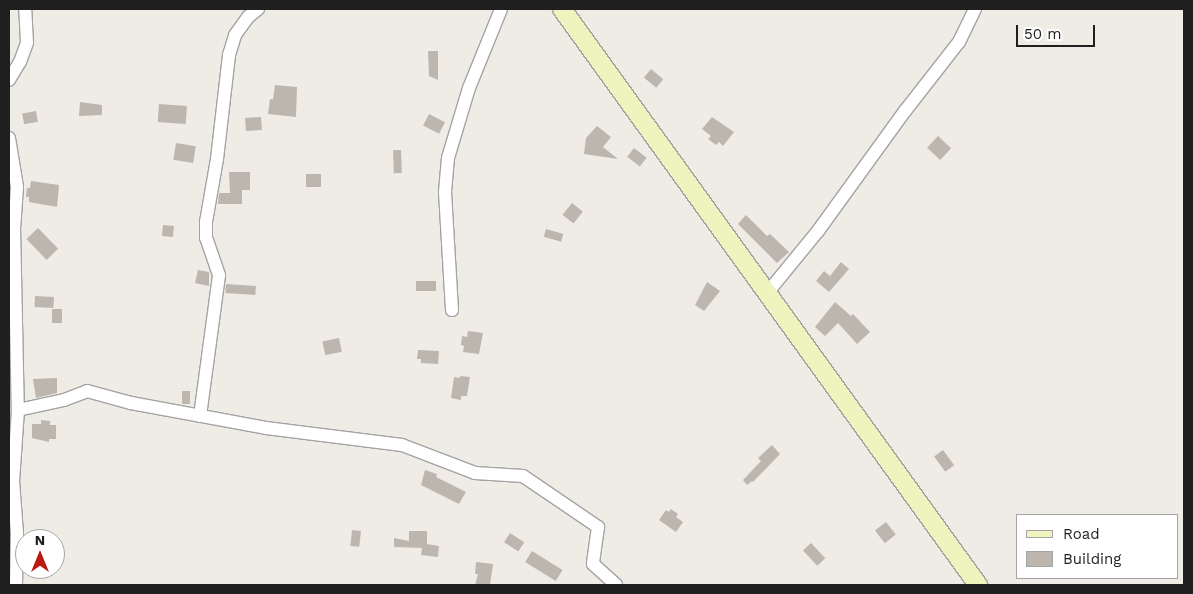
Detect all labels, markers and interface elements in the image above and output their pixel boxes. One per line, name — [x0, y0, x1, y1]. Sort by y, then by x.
scale bar — [1018, 15, 1097, 47]
text: 50 m — [1024, 25, 1061, 43]
legend — [1016, 514, 1178, 579]
text: Road — [1063, 525, 1100, 543]
north arrow — [15, 529, 65, 579]
text: N — [35, 532, 45, 548]
text: Building — [1063, 550, 1121, 568]

